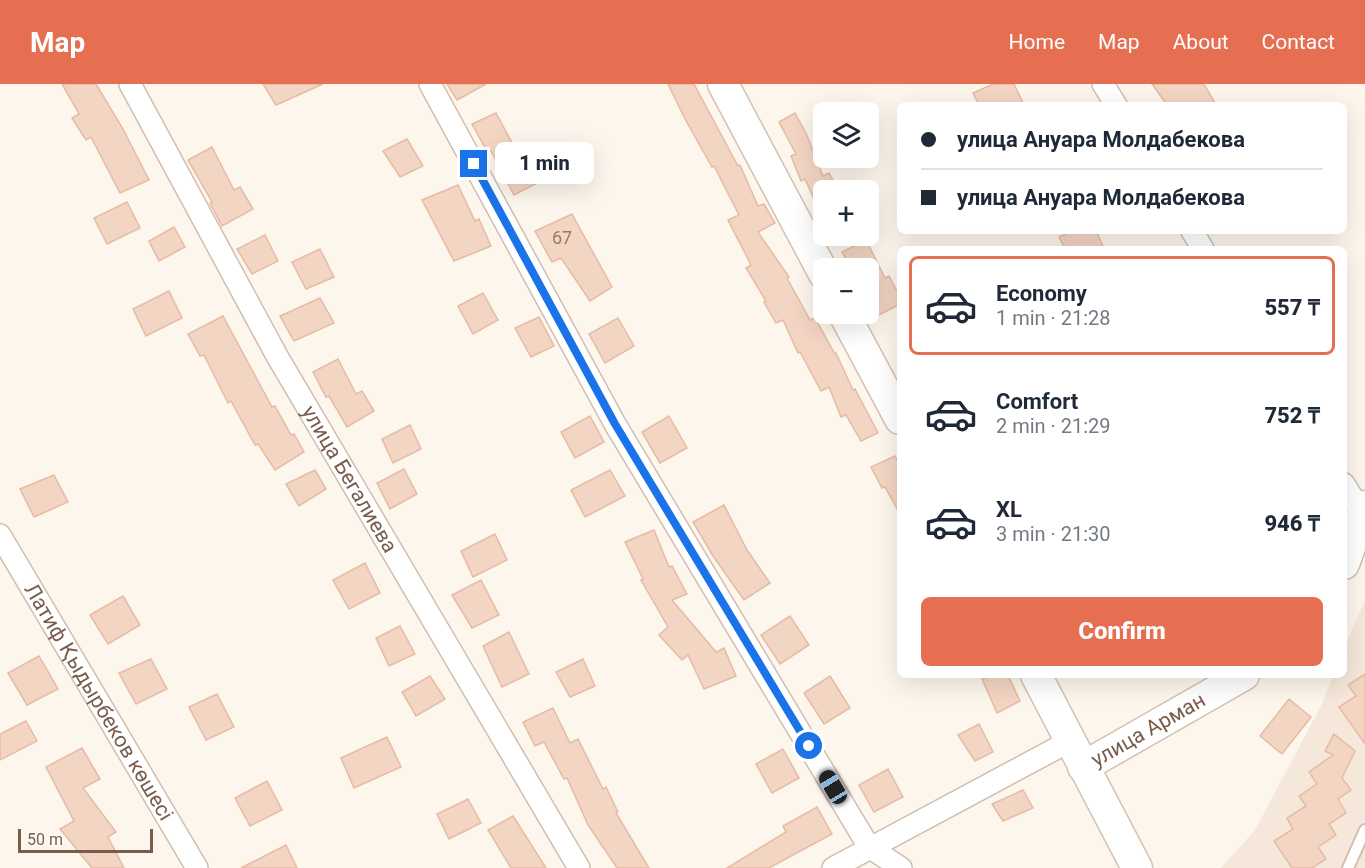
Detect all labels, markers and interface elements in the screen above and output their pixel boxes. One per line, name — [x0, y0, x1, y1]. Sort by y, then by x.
text: Map — [30, 26, 85, 59]
text: Home — [1009, 30, 1065, 54]
text: Map — [1098, 30, 1140, 54]
text: About — [1173, 30, 1229, 54]
text: Contact — [1262, 30, 1335, 54]
map controls — [813, 102, 879, 324]
button: layers — [813, 102, 879, 168]
text: улица Ануара Молдабекова — [957, 127, 1245, 152]
callout: 1 min — [495, 143, 594, 185]
route end — [460, 150, 487, 177]
text: 1 min — [519, 151, 570, 175]
button: + — [813, 180, 879, 246]
text: улица Ануара Молдабекова — [957, 185, 1245, 210]
house number: 67 — [552, 227, 572, 248]
button: − — [813, 258, 879, 324]
icon: car — [924, 279, 978, 333]
text: Economy — [996, 281, 1087, 306]
text: 557 ₸ — [1264, 295, 1320, 320]
text: 1 min · 21:28 — [996, 306, 1111, 330]
icon: car — [924, 387, 978, 441]
text: Comfort — [996, 389, 1078, 414]
street label: улица Бегалиева — [297, 401, 402, 557]
text: 752 ₸ — [1264, 403, 1320, 428]
text: 2 min · 21:29 — [996, 414, 1111, 438]
icon: car — [924, 495, 978, 549]
text: XL — [996, 497, 1022, 522]
text: 946 ₸ — [1264, 511, 1320, 536]
text: 3 min · 21:30 — [996, 522, 1111, 546]
street label: Латиф Қыдырбеков көшесі — [19, 579, 178, 825]
button: Confirm — [921, 597, 1323, 666]
street label: улица Арман — [1087, 688, 1209, 772]
route start — [795, 732, 822, 759]
car — [816, 767, 850, 807]
scale bar — [18, 826, 153, 854]
text: 50 m — [27, 830, 63, 849]

